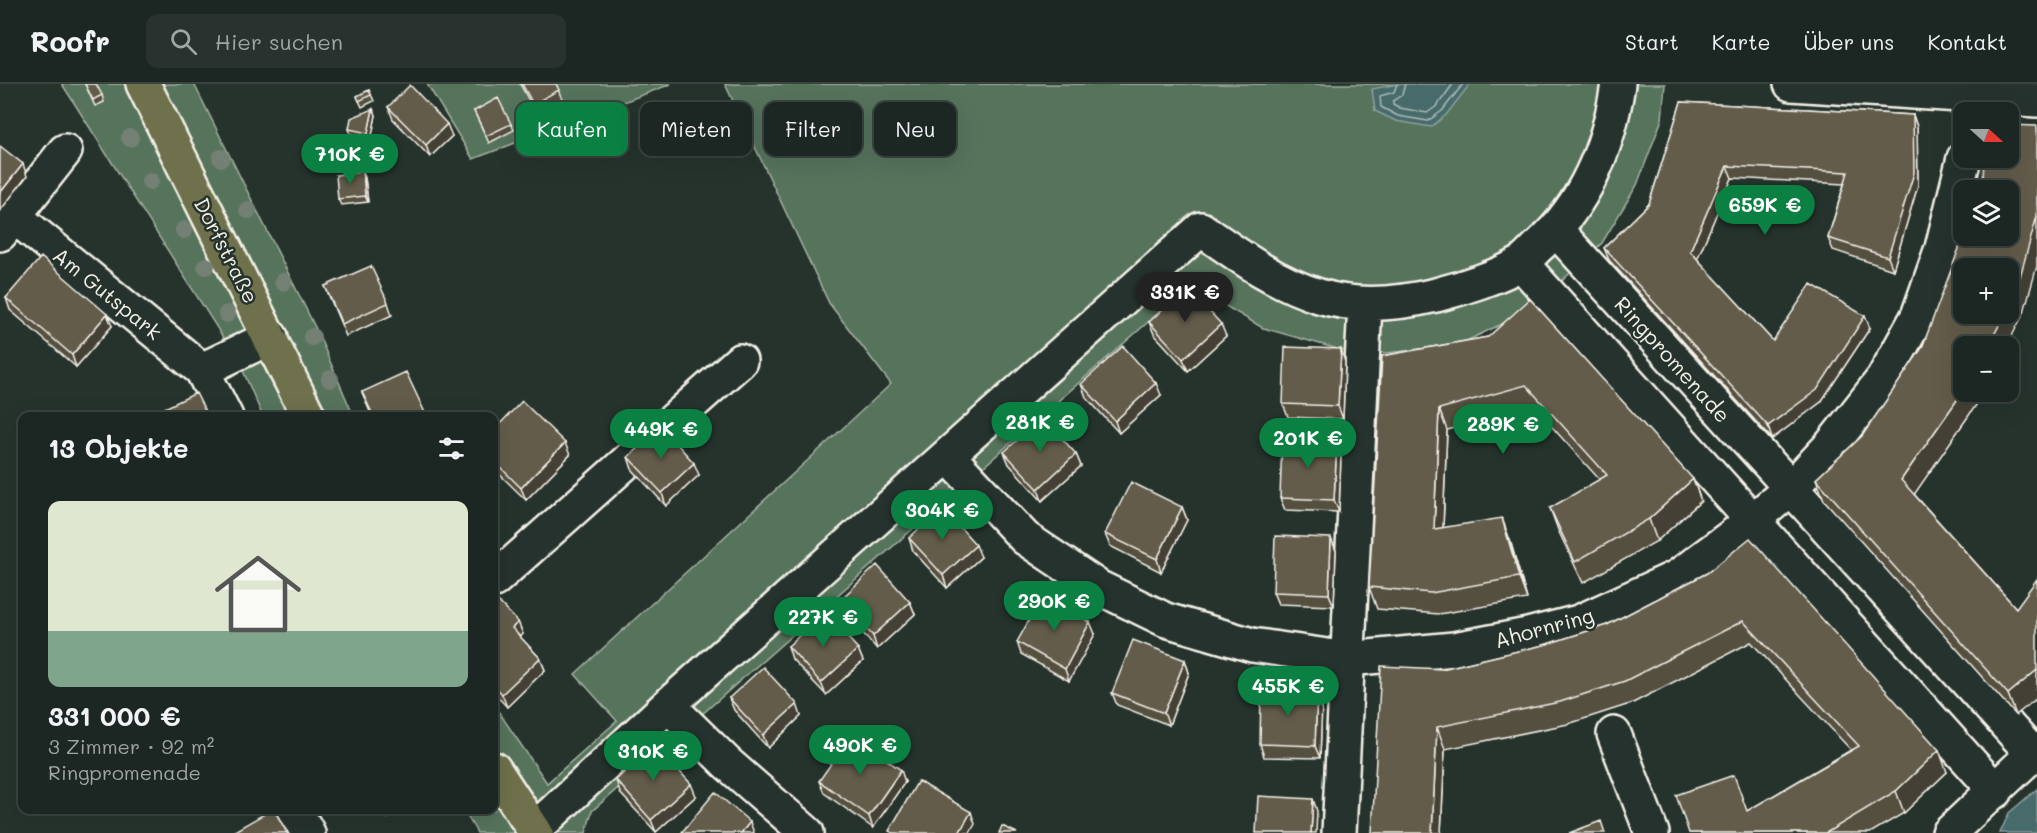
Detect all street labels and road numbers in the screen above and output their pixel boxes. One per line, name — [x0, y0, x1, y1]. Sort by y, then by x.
street label: Dorfstraße — [189, 193, 265, 307]
street label: Am Gutspark — [48, 241, 168, 345]
street label: Ringpromenade — [1609, 290, 1737, 428]
street label: Ahornring — [1491, 601, 1597, 653]

